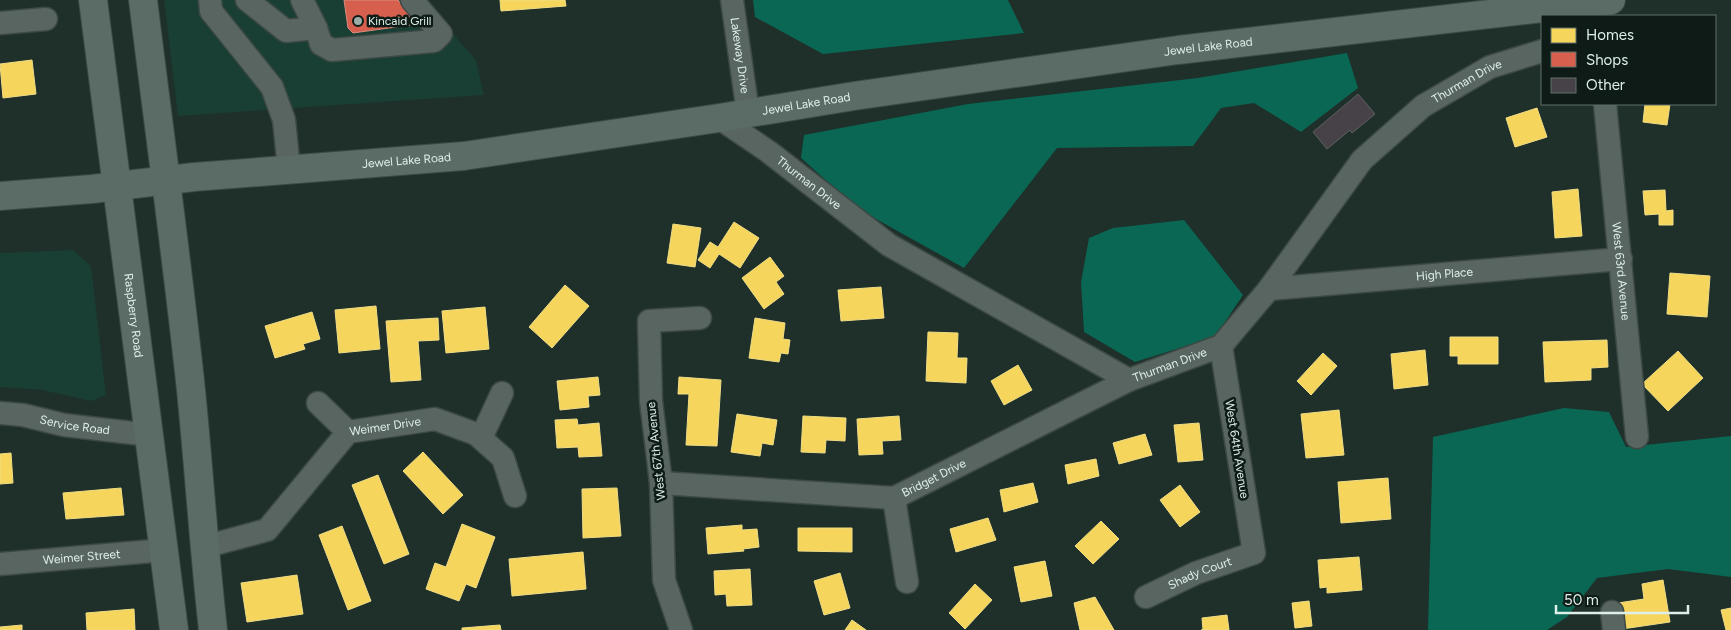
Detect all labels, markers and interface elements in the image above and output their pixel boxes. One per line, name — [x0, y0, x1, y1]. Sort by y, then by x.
place label: Kincaid Grill — [368, 14, 431, 28]
marker: Kincaid Grill — [352, 15, 364, 27]
legend — [1541, 15, 1716, 105]
street label: Lakeway Drive — [728, 16, 752, 95]
text: Homes — [1586, 26, 1634, 44]
street label: Jewel Lake Road — [1163, 34, 1253, 59]
text: Shops — [1586, 51, 1628, 69]
street label: Thurman Drive — [1429, 57, 1504, 106]
text: Other — [1586, 76, 1625, 94]
street label: Jewel Lake Road — [761, 90, 851, 118]
street label: Jewel Lake Road — [361, 150, 451, 171]
street label: Thurman Drive — [774, 154, 844, 213]
street label: West 63rd Avenue — [1609, 221, 1633, 321]
street label: High Place — [1415, 265, 1474, 283]
street label: Raspberry Road — [121, 272, 146, 358]
street label: Thurman Drive — [1131, 345, 1209, 385]
street label: West 64th Avenue — [1222, 399, 1252, 500]
street label: West 67th Avenue — [644, 401, 668, 501]
street label: Service Road — [38, 412, 111, 437]
street label: Weimer Drive — [349, 414, 422, 439]
street label: Bridget Drive — [899, 456, 969, 500]
street label: Weimer Street — [42, 547, 122, 567]
street label: Shady Court — [1166, 554, 1234, 592]
scale bar — [1556, 582, 1688, 614]
text: 50 m — [1564, 591, 1599, 609]

